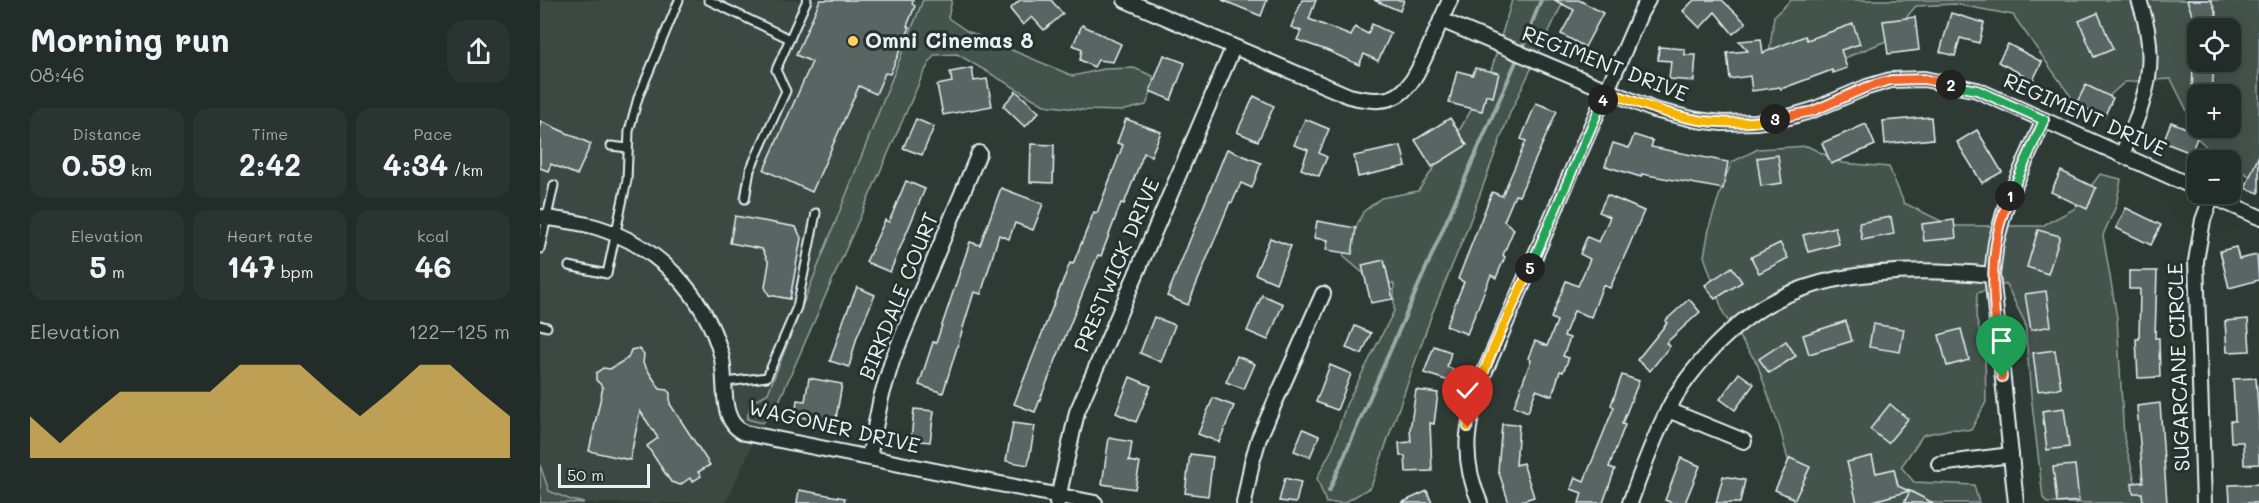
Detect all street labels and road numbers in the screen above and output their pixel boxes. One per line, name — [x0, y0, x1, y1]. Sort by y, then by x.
street label: REGIMENT DRIVE — [1519, 19, 1692, 107]
street label: REGIMENT DRIVE — [2000, 66, 2171, 162]
street label: PRESTWICK DRIVE — [1067, 173, 1164, 356]
street label: BIRKDALE COURT — [852, 208, 943, 383]
street label: SUGARCANE CIRCLE — [2160, 262, 2195, 472]
street label: WAGONER DRIVE — [746, 393, 923, 458]

